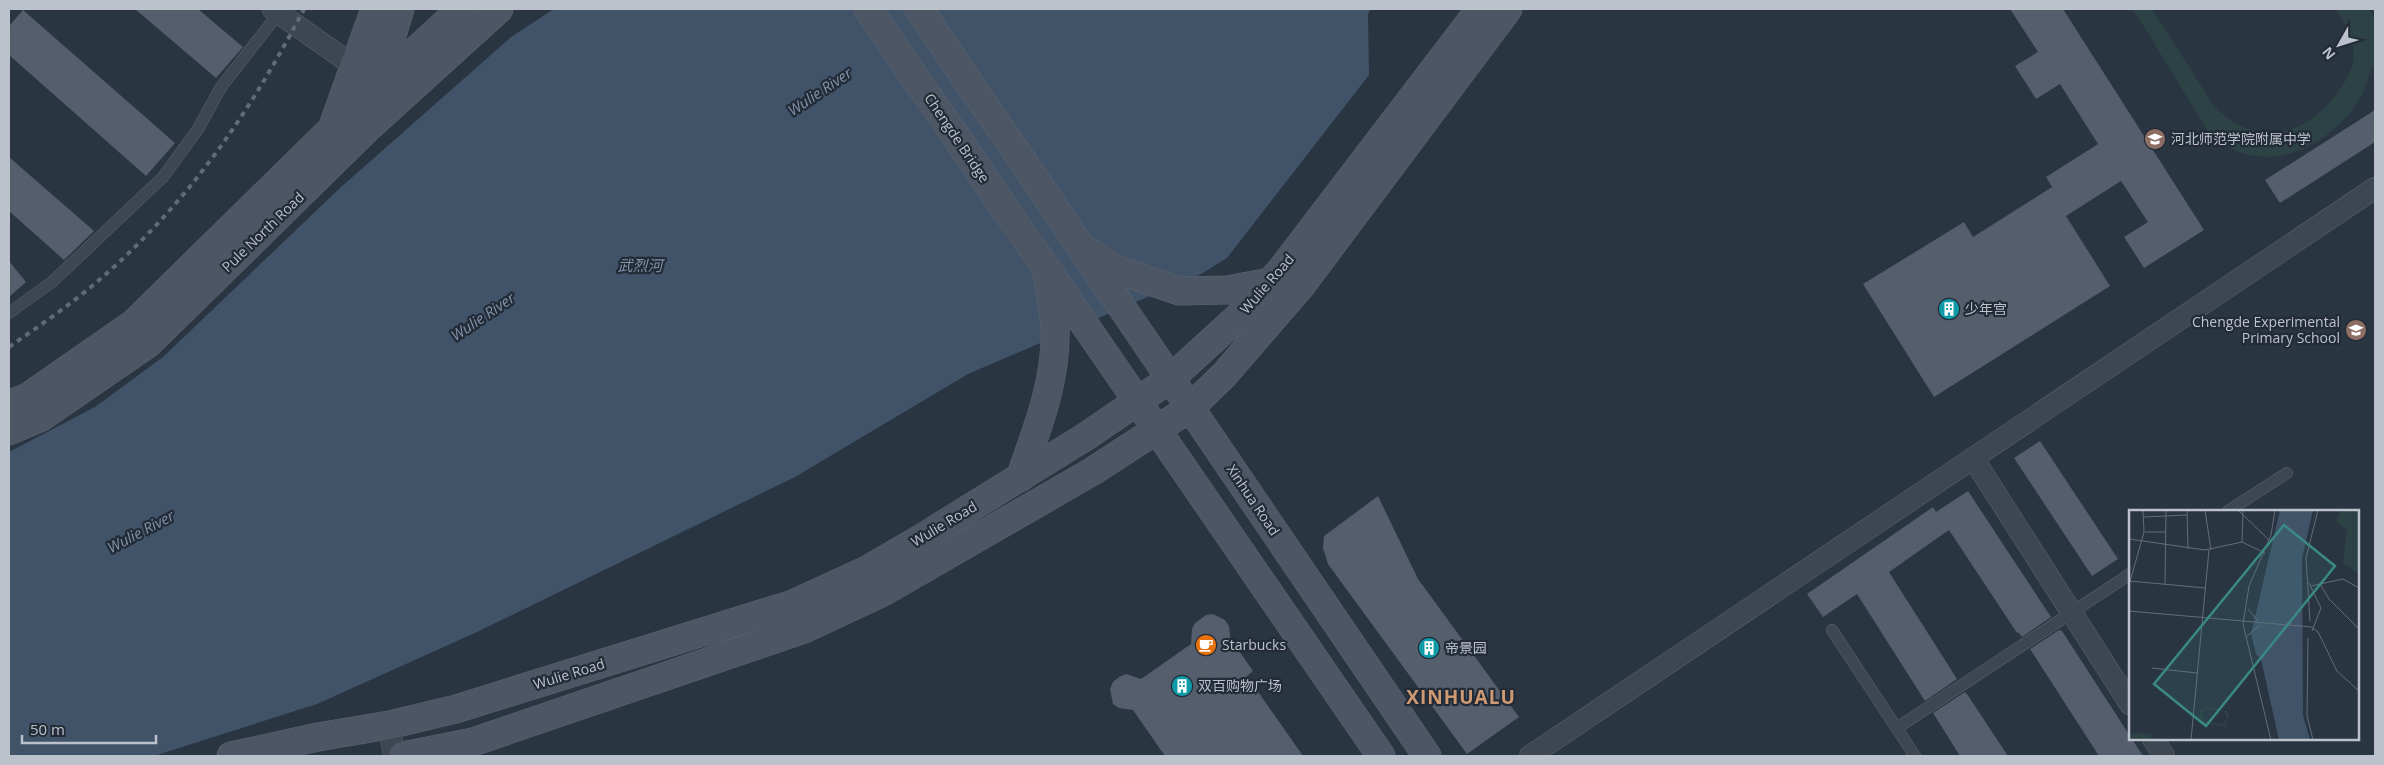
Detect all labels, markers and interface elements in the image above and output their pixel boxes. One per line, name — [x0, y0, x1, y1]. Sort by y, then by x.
north arrow — [2314, 20, 2364, 70]
text: N — [2318, 43, 2339, 64]
water label: Wulie River — [784, 62, 856, 120]
street label: Chengde Bridge — [920, 89, 994, 186]
school or university icon: 河北师范学院附属中学 — [2143, 127, 2167, 151]
place label: 河北师范学院附属中学 — [2171, 129, 2311, 148]
street label: Pule North Road — [217, 188, 308, 276]
street label: Wulie Road — [1235, 250, 1298, 318]
water label: 武烈河 — [617, 255, 665, 275]
water label: Wulie River — [447, 287, 519, 345]
building icon: 少年宫 — [1937, 297, 1961, 321]
place label: 少年宫 — [1965, 299, 2007, 318]
place label: Chengde Experimental Primary School — [2192, 312, 2340, 347]
school or university icon: Chengde Experimental Primary School — [2344, 318, 2368, 342]
street label: Xinhua Road — [1223, 460, 1284, 539]
street label: Wulie Road — [907, 497, 980, 551]
water label: Wulie River — [104, 505, 178, 557]
inset map — [2129, 510, 2359, 740]
cafe icon: Starbucks — [1194, 633, 1218, 657]
place label: Starbucks — [1222, 635, 1286, 654]
building icon: 帝景园 — [1417, 636, 1441, 660]
place label: 帝景园 — [1445, 638, 1487, 657]
street label: Wulie Road — [531, 654, 607, 693]
building icon: 双百购物广场 — [1170, 674, 1194, 698]
place label: 双百购物广场 — [1198, 676, 1282, 695]
district label: XINHUALU — [1406, 684, 1516, 710]
scale bar — [22, 712, 156, 744]
text: 50 m — [30, 719, 65, 739]

